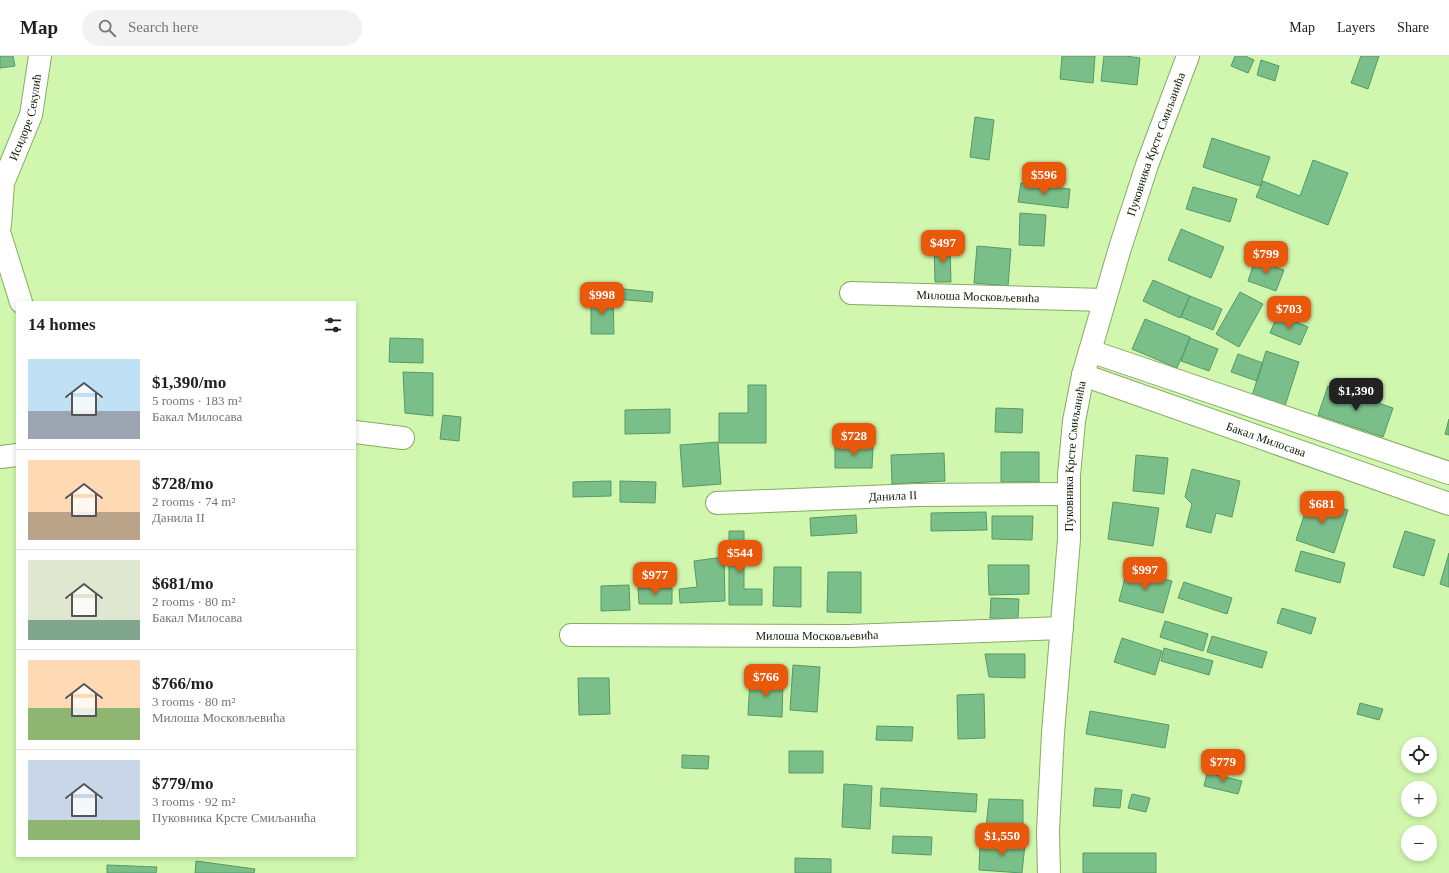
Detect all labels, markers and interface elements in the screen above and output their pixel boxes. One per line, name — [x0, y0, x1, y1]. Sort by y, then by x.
search box — [82, 10, 362, 46]
text: Map — [20, 17, 58, 38]
icon: search — [96, 17, 118, 39]
text: Search here — [128, 19, 198, 35]
text: Map — [1289, 20, 1315, 35]
text: Layers — [1337, 20, 1375, 35]
text: Share — [1397, 20, 1429, 35]
street label: Пуковника Крсте Смиљанића — [1124, 70, 1188, 218]
street label: Исидоре Секулић — [6, 73, 44, 163]
pin: $596 — [1020, 162, 1068, 196]
text: $596 — [1031, 167, 1057, 182]
pin: $497 — [919, 230, 967, 264]
text: $497 — [930, 235, 956, 250]
pin: $799 — [1242, 241, 1290, 275]
text: $799 — [1253, 246, 1279, 261]
pin: $998 — [578, 282, 626, 316]
text: $998 — [589, 287, 615, 302]
street label: Милоша Московљевића — [916, 288, 1040, 305]
pin: $703 — [1265, 296, 1313, 330]
text: $703 — [1276, 301, 1302, 316]
icon: filters — [322, 314, 344, 336]
text: 14 homes — [28, 315, 96, 334]
text: $1,390/mo — [152, 373, 226, 392]
icon: home — [60, 375, 108, 423]
pin: $1,390 — [1323, 378, 1389, 412]
street label: Пуковника Крсте Смиљанића — [1062, 379, 1089, 532]
text: $1,390 — [1338, 383, 1374, 398]
text: 5 rooms · 183 m² — [152, 393, 242, 408]
text: Бакал Милосава — [152, 409, 242, 424]
street label: Бакал Милосава — [1224, 419, 1308, 460]
pin: $728 — [830, 423, 878, 457]
text: $728 — [841, 428, 867, 443]
text: $728/mo — [152, 474, 213, 493]
icon: home — [60, 476, 108, 524]
street label: Данила II — [868, 488, 917, 504]
pin: $681 — [1298, 491, 1346, 525]
text: 2 rooms · 74 m² — [152, 494, 235, 509]
text: $681 — [1309, 496, 1335, 511]
text: Данила II — [152, 510, 205, 525]
pin: $544 — [716, 540, 764, 574]
text: $544 — [727, 545, 753, 560]
pin: $997 — [1121, 557, 1169, 591]
pin: $977 — [631, 562, 679, 596]
text: $997 — [1132, 562, 1158, 577]
text: $977 — [642, 567, 668, 582]
text: $681/mo — [152, 574, 213, 593]
icon: home — [60, 576, 108, 624]
text: 2 rooms · 80 m² — [152, 594, 235, 609]
text: Бакал Милосава — [152, 610, 242, 625]
street label: Милоша Московљевића — [755, 628, 879, 643]
pin: $766 — [742, 664, 790, 698]
text: $766 — [753, 669, 779, 684]
text: $766/mo — [152, 674, 213, 693]
icon: home — [60, 676, 108, 724]
text: 3 rooms · 80 m² — [152, 694, 235, 709]
text: Милоша Московљевића — [152, 710, 285, 725]
map controls — [1401, 737, 1437, 861]
button: locate — [1401, 737, 1437, 773]
pin: $779 — [1199, 749, 1247, 783]
text: $779 — [1210, 754, 1236, 769]
text: $779/mo — [152, 774, 213, 793]
icon: home — [60, 776, 108, 824]
button: + — [1401, 781, 1437, 817]
text: 3 rooms · 92 m² — [152, 794, 235, 809]
text: Пуковника Крсте Смиљанића — [152, 810, 316, 825]
pin: $1,550 — [969, 823, 1035, 857]
button: − — [1401, 825, 1437, 861]
text: $1,550 — [984, 828, 1020, 843]

